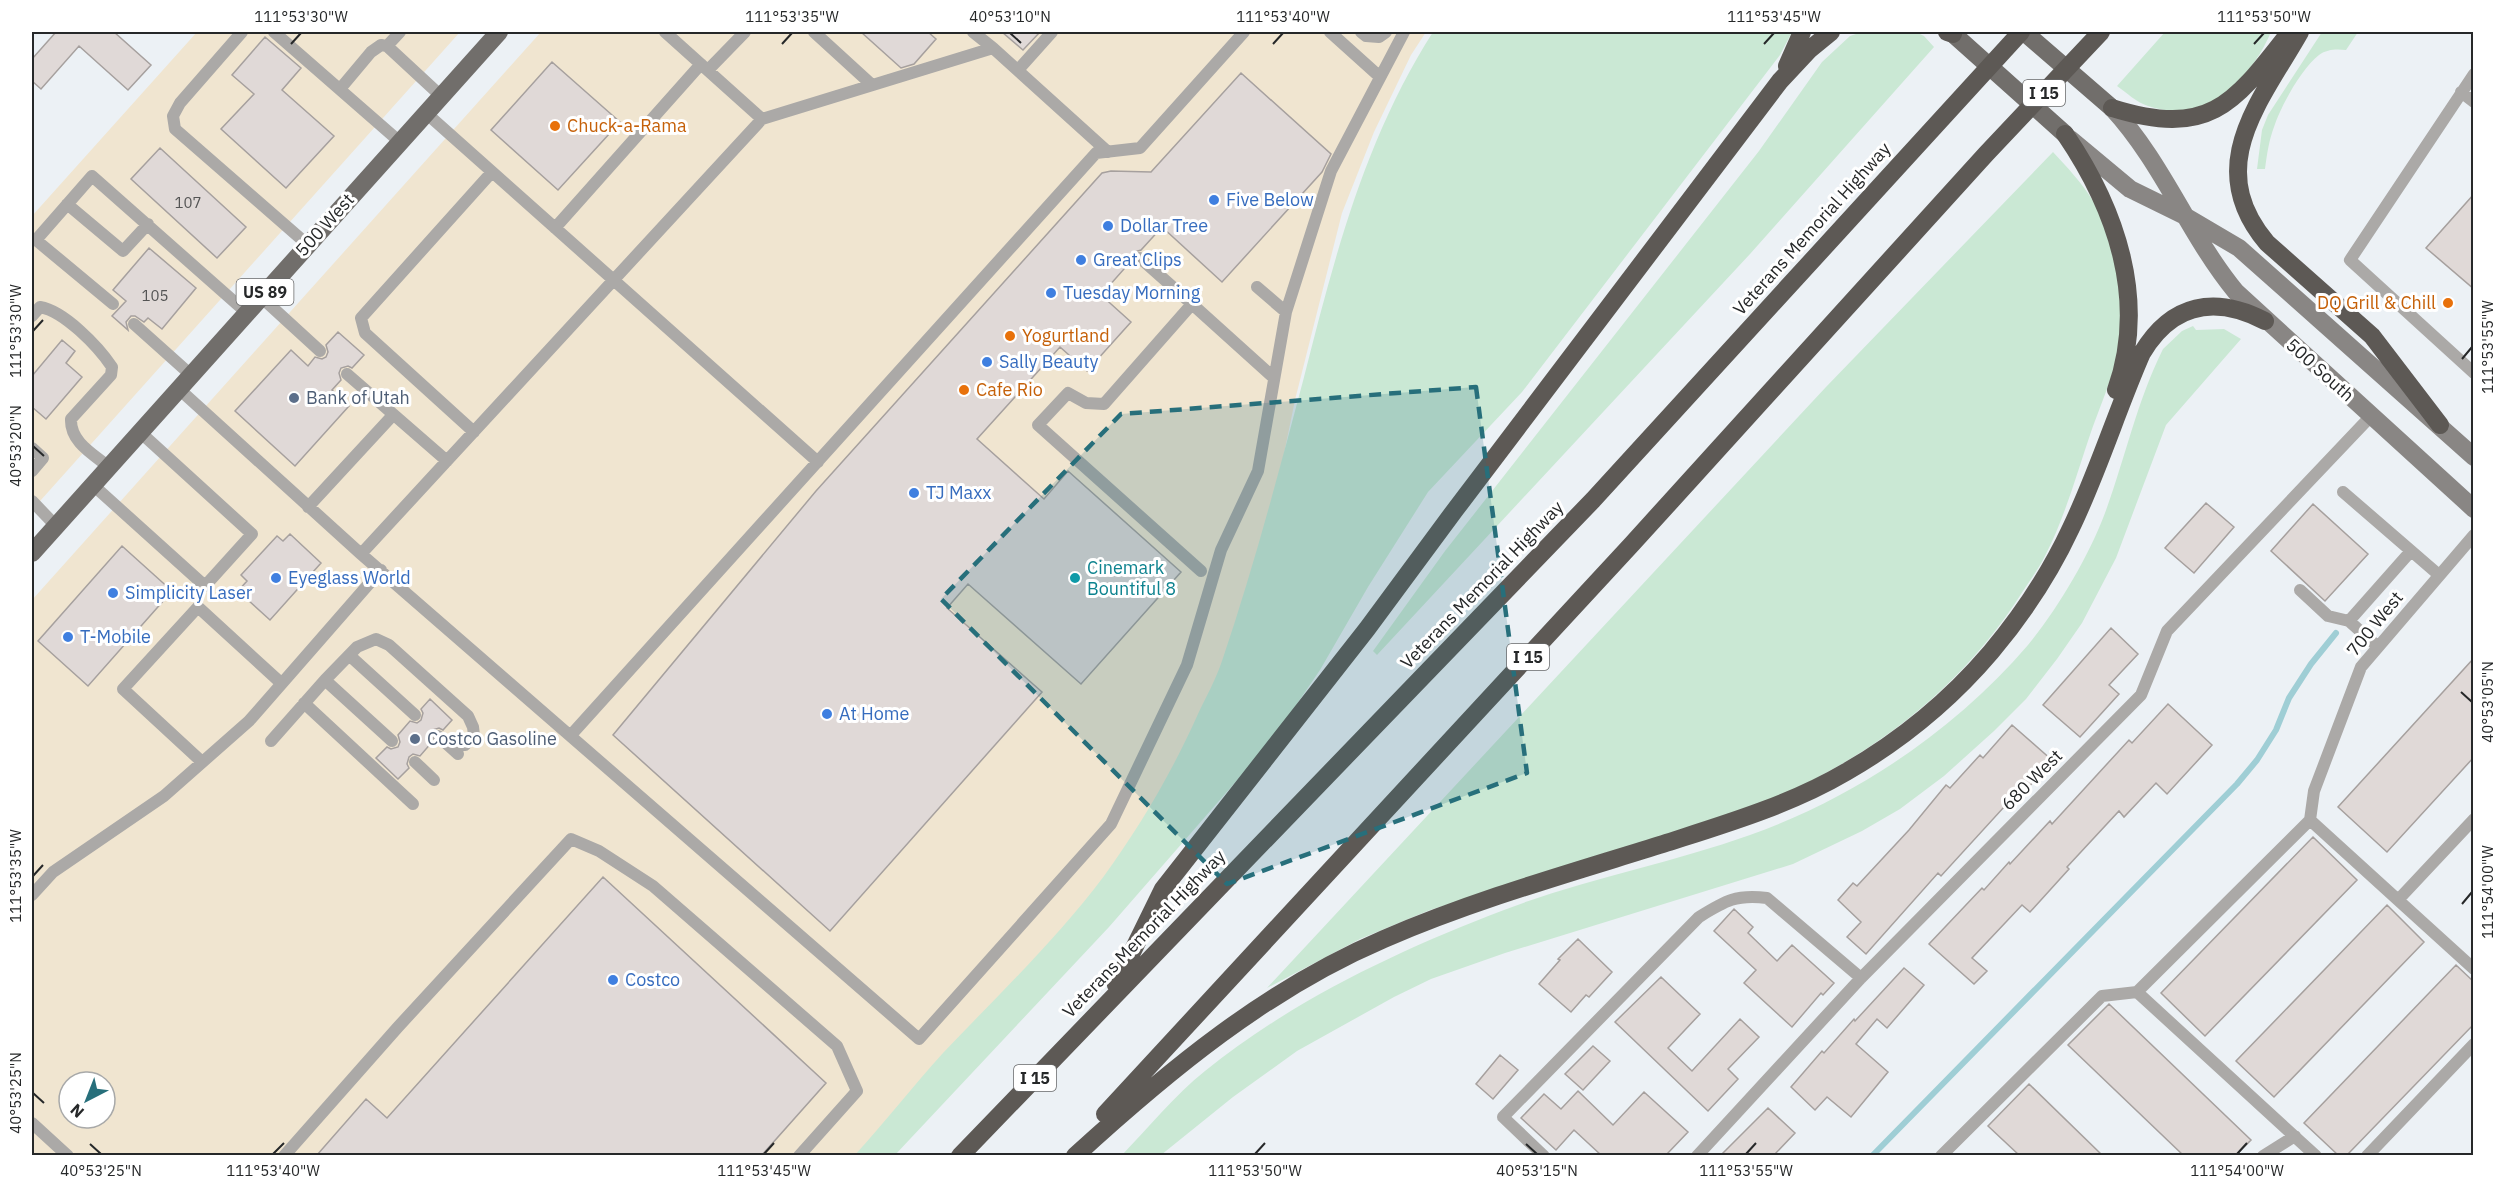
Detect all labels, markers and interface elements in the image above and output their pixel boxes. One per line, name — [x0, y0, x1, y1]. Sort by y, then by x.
text: 111°53'30"W — [254, 7, 348, 26]
text: 111°53'35"W — [745, 7, 839, 26]
text: 40°53'10"N — [969, 7, 1051, 26]
text: 111°53'40"W — [1236, 7, 1330, 26]
text: 111°53'45"W — [1727, 7, 1821, 26]
text: 111°53'50"W — [2217, 7, 2311, 26]
road number: I 15 — [2023, 80, 2065, 106]
place label: Chuck-a-Rama — [567, 114, 687, 137]
marker: Chuck-a-Rama — [548, 119, 562, 133]
street label: Veterans Memorial Highway — [1728, 137, 1895, 320]
street label: 500 West — [290, 188, 359, 261]
place label: Five Below — [1226, 188, 1314, 211]
house number: 107 — [174, 193, 202, 212]
marker: Five Below — [1207, 193, 1221, 207]
place label: Dollar Tree — [1120, 214, 1208, 237]
marker: Dollar Tree — [1101, 219, 1115, 233]
place label: Great Clips — [1093, 248, 1182, 271]
marker: Great Clips — [1074, 253, 1088, 267]
road number: US 89 — [236, 279, 294, 305]
place label: Tuesday Morning — [1063, 281, 1201, 304]
text: 111°53'30"W — [6, 284, 25, 378]
house number: 105 — [141, 286, 169, 305]
marker: Tuesday Morning — [1044, 286, 1058, 300]
place label: DQ Grill & Chill — [2317, 291, 2436, 314]
marker: DQ Grill & Chill — [2441, 296, 2455, 310]
text: 111°53'55"W — [2478, 300, 2497, 394]
place label: Yogurtland — [1022, 324, 1110, 347]
marker: Yogurtland — [1003, 329, 1017, 343]
street label: 500 South — [2281, 333, 2359, 406]
place label: Sally Beauty — [999, 350, 1099, 373]
marker: Sally Beauty — [980, 355, 994, 369]
place label: Cafe Rio — [976, 378, 1043, 401]
marker: Cafe Rio — [957, 383, 971, 397]
place label: Bank of Utah — [306, 386, 410, 409]
marker: Bank of Utah — [287, 391, 301, 405]
text: 40°53'20"N — [6, 405, 25, 487]
place label: TJ Maxx — [926, 481, 991, 504]
marker: TJ Maxx — [907, 486, 921, 500]
street label: Veterans Memorial Highway — [1395, 496, 1568, 674]
place label: Cinemark Bountiful 8 — [1087, 556, 1176, 600]
place label: Eyeglass World — [288, 566, 411, 589]
marker: Eyeglass World — [269, 571, 283, 585]
marker: Cinemark Bountiful 8 — [1068, 571, 1082, 585]
place label: Simplicity Laser — [125, 581, 253, 604]
marker: Simplicity Laser — [106, 586, 120, 600]
street label: 700 West — [2341, 586, 2408, 661]
place label: T-Mobile — [80, 625, 151, 648]
marker: T-Mobile — [61, 630, 75, 644]
road number: I 15 — [1507, 644, 1549, 670]
text: 40°53'05"N — [2478, 661, 2497, 743]
place label: At Home — [839, 702, 910, 725]
marker: At Home — [820, 707, 834, 721]
place label: Costco Gasoline — [427, 727, 557, 750]
marker: Costco Gasoline — [408, 732, 422, 746]
street label: 680 West — [1996, 744, 2067, 815]
text: 111°53'35"W — [6, 829, 25, 923]
street label: Veterans Memorial Highway — [1057, 845, 1230, 1023]
text: 111°54'00"W — [2478, 845, 2497, 939]
place label: Costco — [625, 968, 680, 991]
marker: Costco — [606, 973, 620, 987]
text: 40°53'25"N — [6, 1052, 25, 1134]
road number: I 15 — [1014, 1065, 1056, 1091]
north arrow — [57, 1070, 117, 1130]
text: N — [66, 1100, 88, 1122]
text: 40°53'25"N — [60, 1161, 142, 1180]
text: 111°53'40"W — [226, 1161, 320, 1180]
text: 111°53'45"W — [717, 1161, 811, 1180]
text: 111°53'50"W — [1208, 1161, 1302, 1180]
text: 40°53'15"N — [1496, 1161, 1578, 1180]
text: 111°53'55"W — [1699, 1161, 1793, 1180]
text: 111°54'00"W — [2190, 1161, 2284, 1180]

